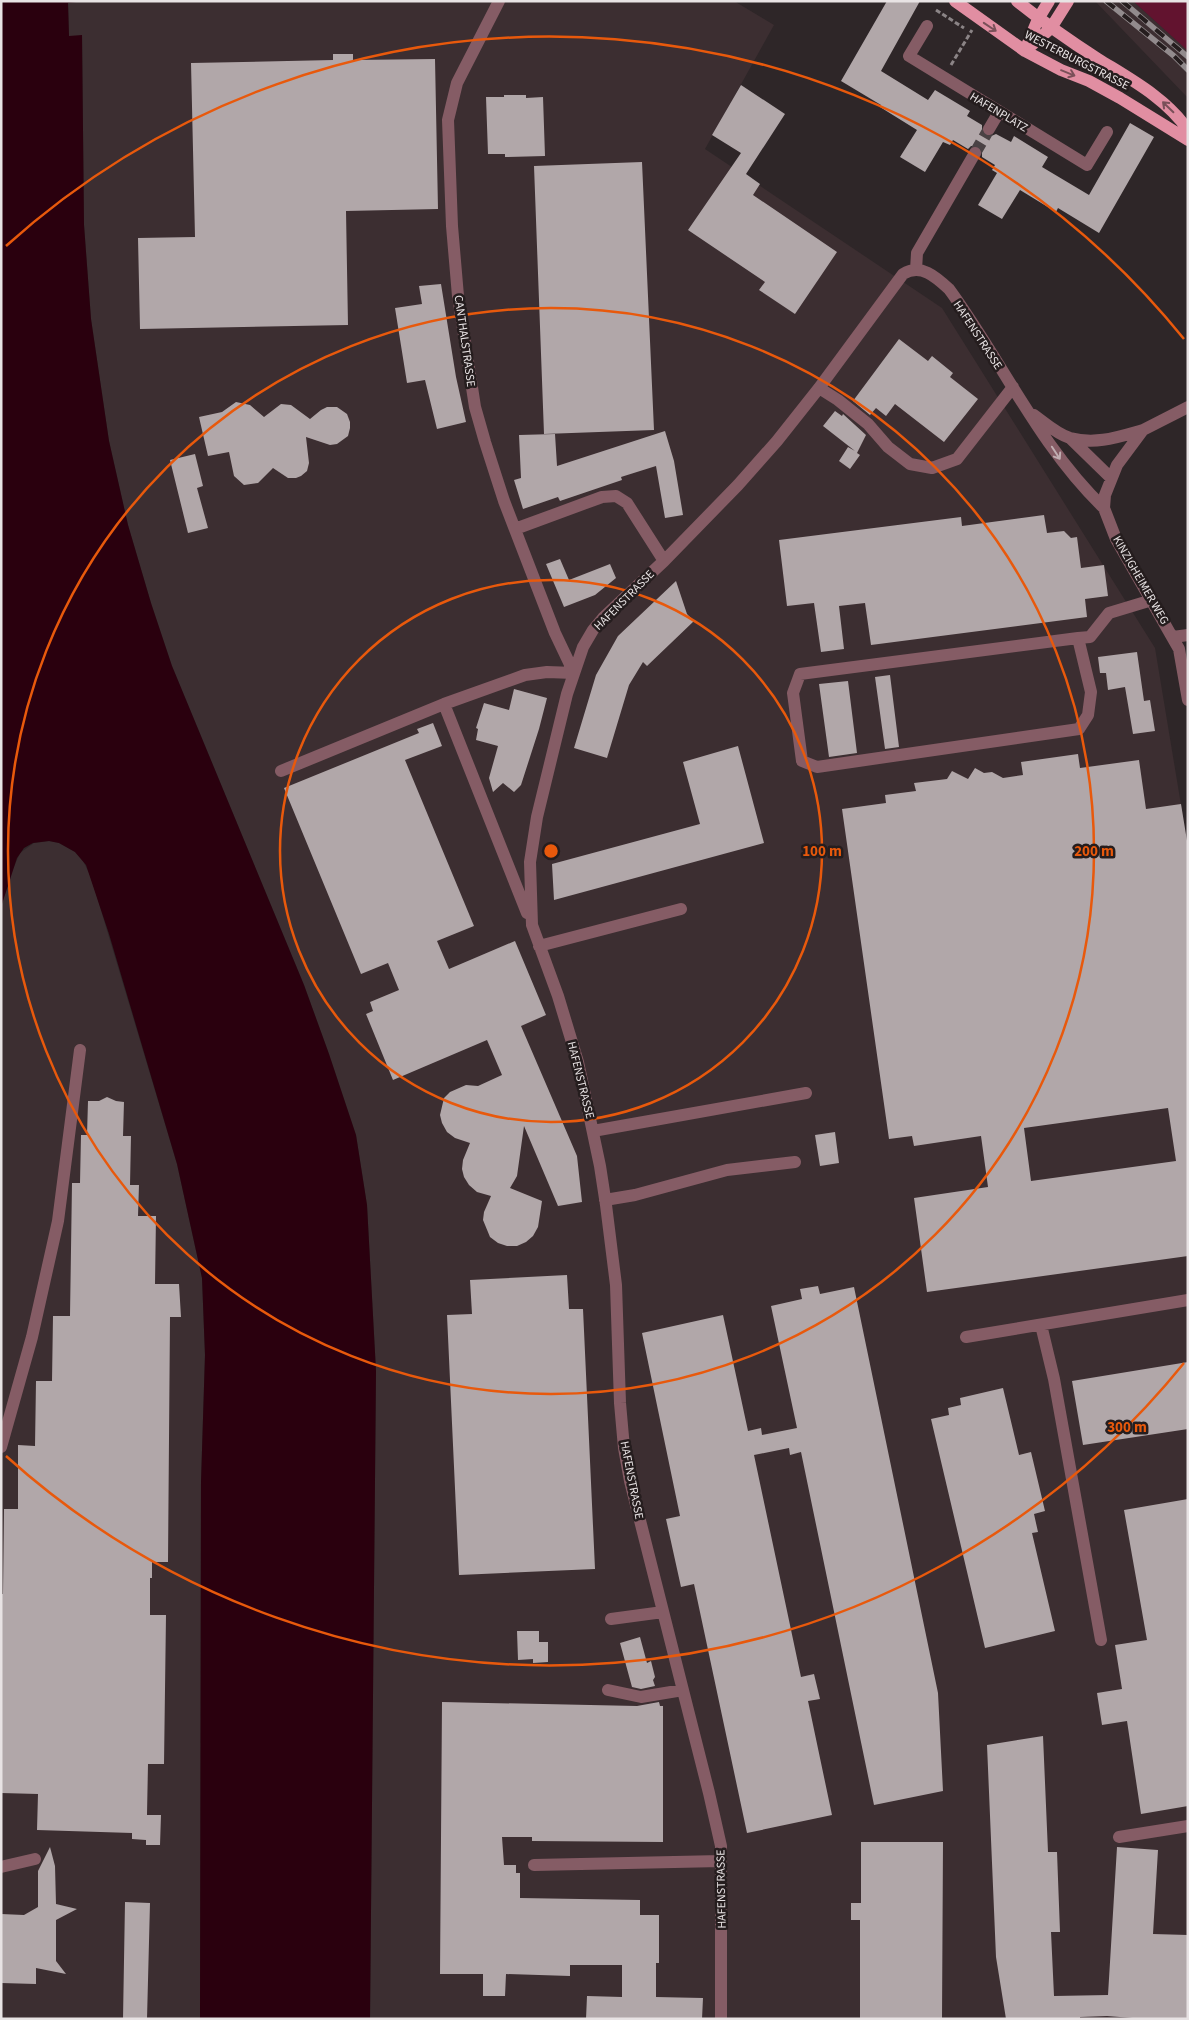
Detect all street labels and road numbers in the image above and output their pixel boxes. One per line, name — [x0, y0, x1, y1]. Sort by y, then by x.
street label: WESTERBURGSTRASSE — [1021, 27, 1132, 94]
street label: HAFENPLATZ — [966, 88, 1031, 136]
street label: CANTHALSTRASSE — [450, 294, 479, 388]
street label: HAFENSTRASSE — [949, 297, 1006, 373]
street label: KINZIGHEIMER WEG — [1108, 533, 1173, 628]
street label: HAFENSTRASSE — [590, 566, 658, 634]
street label: HAFENSTRASSE — [563, 1040, 598, 1121]
street label: HAFENSTRASSE — [616, 1440, 647, 1521]
street label: HAFENSTRASSE — [712, 1849, 731, 1929]

